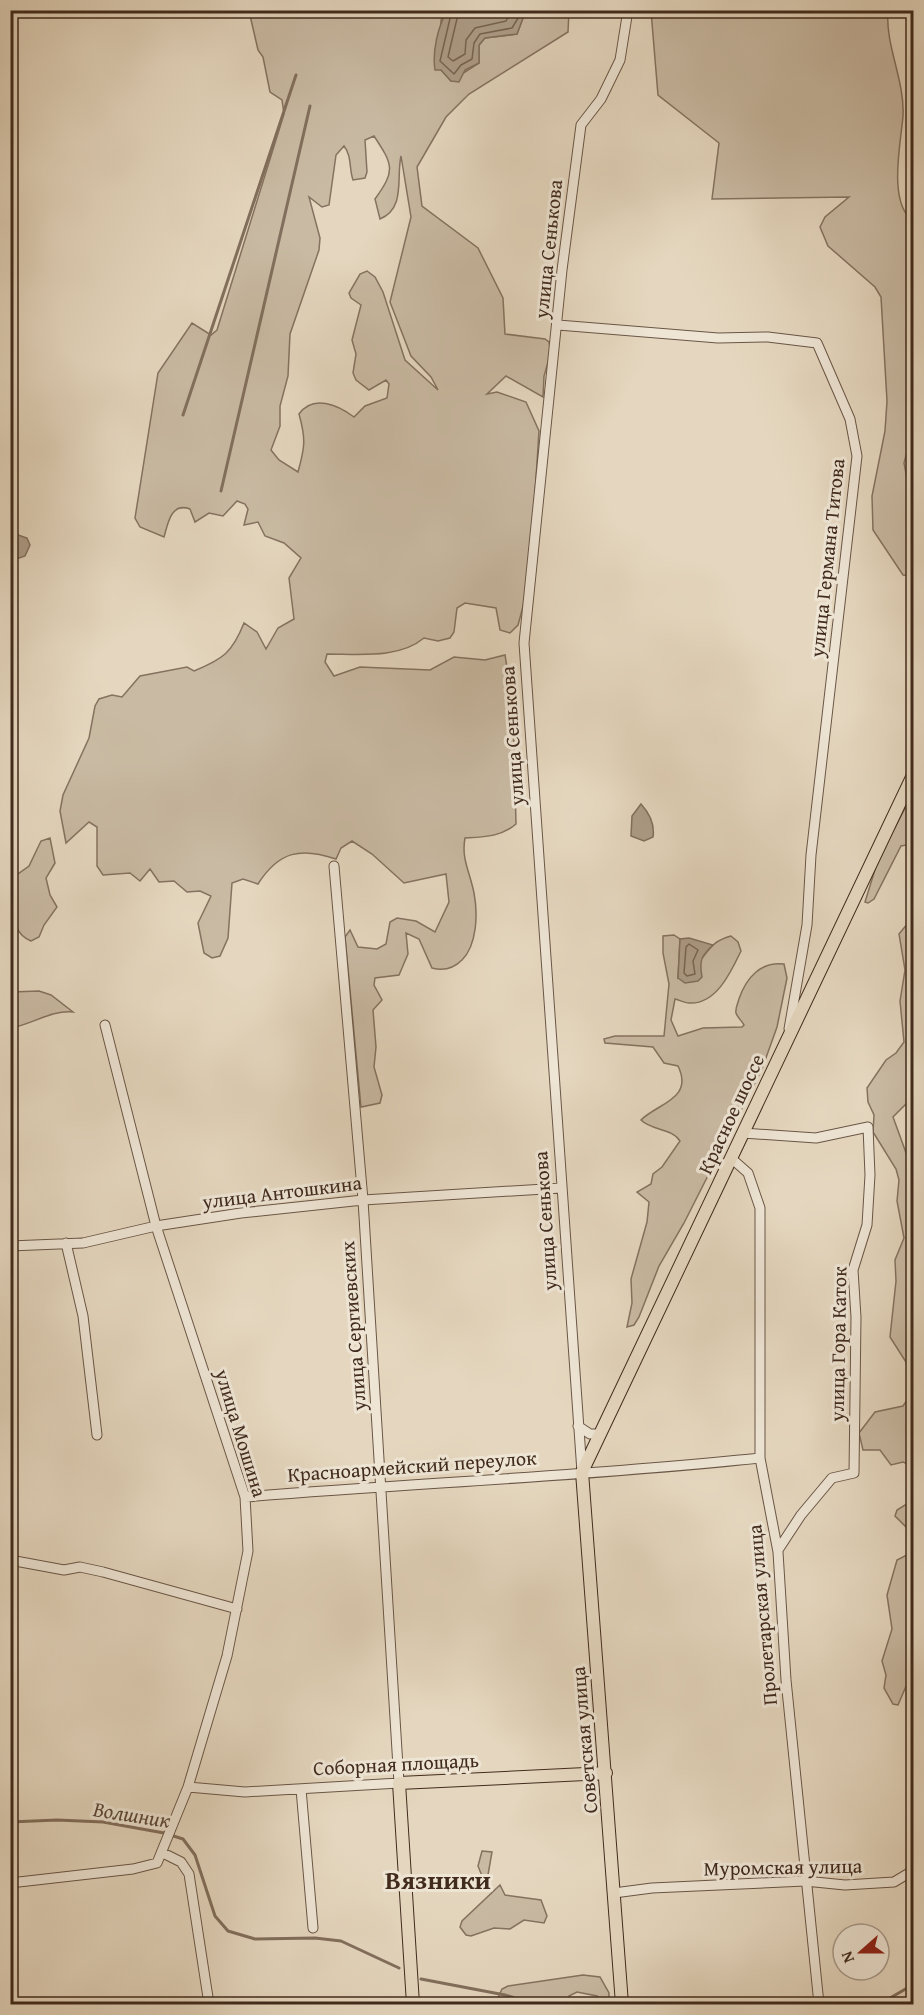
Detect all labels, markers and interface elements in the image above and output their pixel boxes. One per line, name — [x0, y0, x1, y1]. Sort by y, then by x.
street label: улица Сенькова — [526, 178, 569, 321]
street label: улица Германа Титова — [802, 457, 851, 660]
street label: улица Сенькова — [492, 665, 531, 808]
street label: Красное шоссе — [690, 1049, 771, 1179]
street label: улица Сенькова — [525, 1150, 564, 1293]
street label: улица Антошкина — [199, 1167, 364, 1216]
street label: улица Сергиевских — [332, 1239, 373, 1413]
street label: улица Гора Каток — [822, 1266, 853, 1423]
street label: улица Мошина — [208, 1364, 275, 1501]
street label: Красноармейский переулок — [287, 1442, 538, 1489]
street label: Пролетарская улица — [739, 1523, 784, 1707]
street label: Советская улица — [563, 1665, 604, 1815]
street label: Соборная площадь — [312, 1745, 479, 1782]
water label: Волшник — [90, 1793, 173, 1836]
street label: Муромская улица — [703, 1851, 863, 1882]
district label: Вязники — [385, 1860, 491, 1899]
north arrow — [831, 1922, 891, 1982]
text: N — [834, 1948, 860, 1967]

